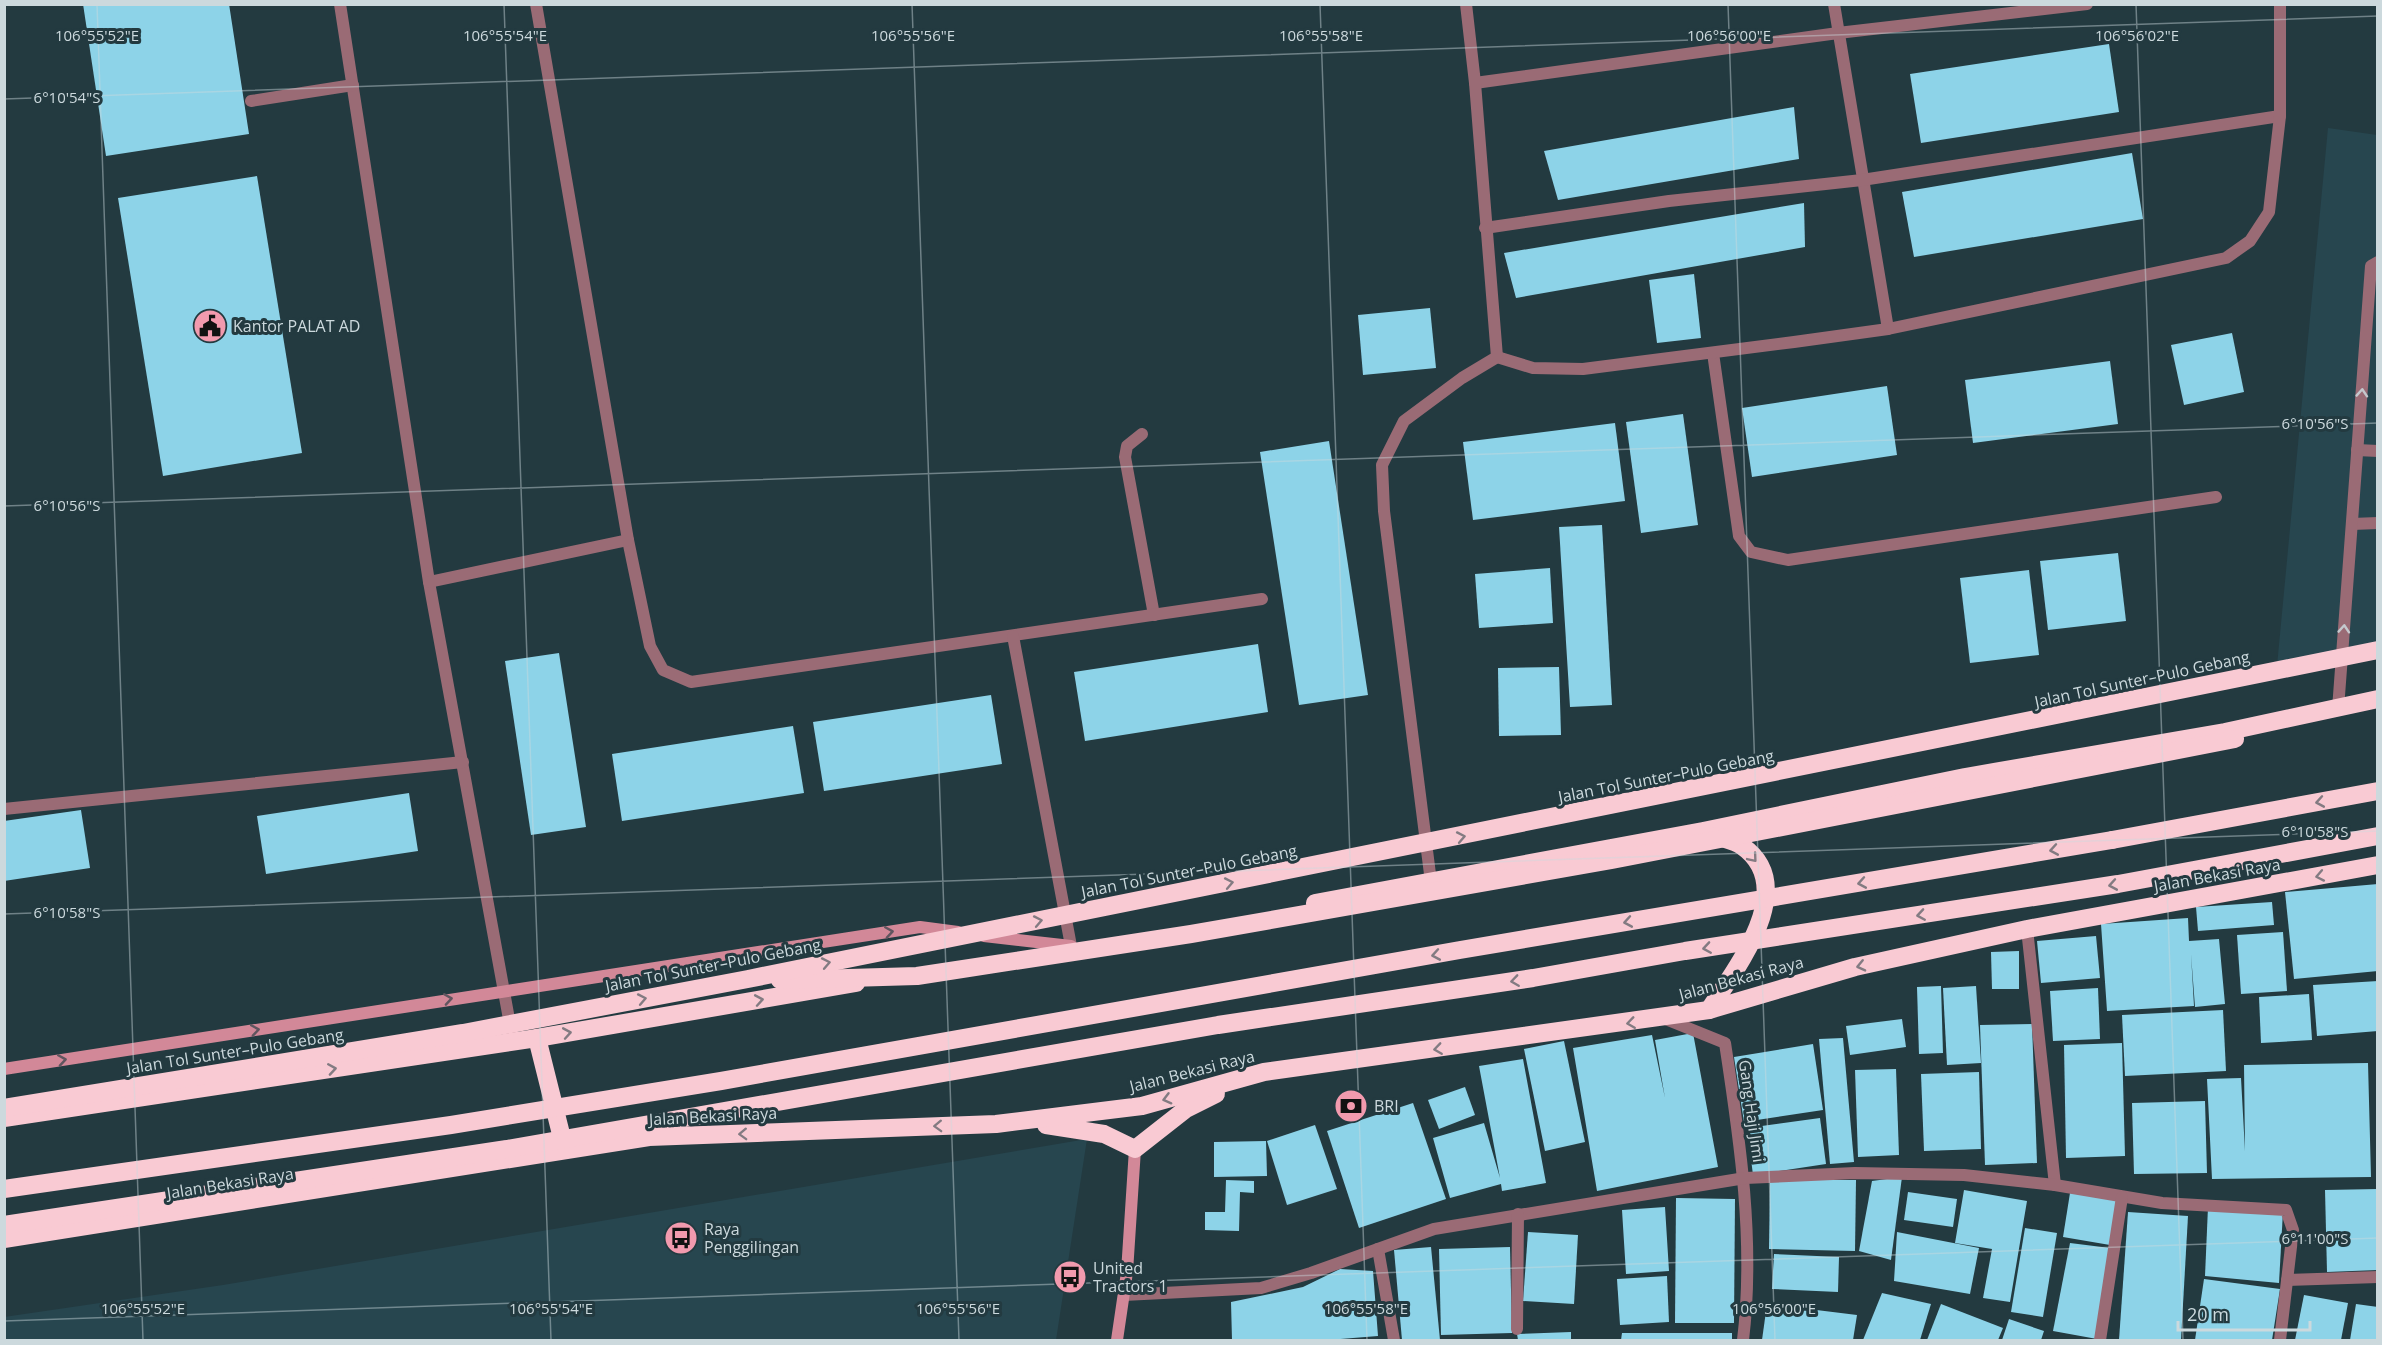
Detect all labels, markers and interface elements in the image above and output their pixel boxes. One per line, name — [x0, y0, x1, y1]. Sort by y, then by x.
text: 106°55'52"E — [55, 25, 139, 45]
text: 106°55'54"E — [463, 25, 547, 45]
text: 106°55'56"E — [871, 25, 955, 45]
text: 106°55'58"E — [1279, 25, 1363, 45]
text: 106°56'00"E — [1687, 25, 1771, 45]
text: 106°56'02"E — [2095, 25, 2179, 45]
text: 6°10'54"S — [34, 87, 100, 107]
public building icon: Kantor PALAT AD — [192, 308, 228, 344]
place label: Kantor PALAT AD — [233, 315, 360, 337]
one-way arrow — [2355, 388, 2368, 397]
text: 6°10'56"S — [2282, 413, 2348, 433]
text: 6°10'56"S — [34, 495, 100, 515]
one-way arrow — [2337, 625, 2350, 634]
street label: Jalan Tol Sunter–Pulo Gebang — [2030, 645, 2252, 713]
street label: Jalan Tol Sunter–Pulo Gebang — [1554, 744, 1776, 808]
one-way arrow — [2315, 795, 2325, 808]
text: 6°10'58"S — [2282, 821, 2348, 841]
one-way arrow — [1456, 831, 1466, 844]
street label: Jalan Tol Sunter–Pulo Gebang — [1077, 839, 1299, 903]
one-way arrow — [2049, 843, 2059, 856]
one-way arrow — [1746, 852, 1757, 863]
street label: Jalan Bekasi Raya — [2150, 853, 2282, 897]
one-way arrow — [2315, 869, 2325, 882]
one-way arrow — [1857, 876, 1866, 888]
one-way arrow — [1224, 877, 1234, 890]
one-way arrow — [2109, 878, 2118, 890]
text: 6°10'58"S — [34, 902, 100, 922]
one-way arrow — [1916, 908, 1925, 920]
one-way arrow — [1032, 915, 1042, 928]
one-way arrow — [1623, 915, 1633, 928]
one-way arrow — [885, 927, 894, 939]
street label: Jalan Tol Sunter–Pulo Gebang — [601, 933, 823, 997]
one-way arrow — [1703, 941, 1712, 953]
one-way arrow — [1431, 948, 1441, 961]
street label: Jalan Bekasi Raya — [1674, 951, 1806, 1006]
one-way arrow — [821, 958, 831, 971]
one-way arrow — [1856, 958, 1866, 971]
one-way arrow — [1511, 974, 1520, 986]
one-way arrow — [636, 993, 646, 1006]
one-way arrow — [443, 994, 452, 1006]
one-way arrow — [754, 994, 764, 1007]
one-way arrow — [1626, 1016, 1635, 1028]
street label: Jalan Tol Sunter–Pulo Gebang — [123, 1023, 345, 1079]
one-way arrow — [250, 1024, 260, 1036]
one-way arrow — [562, 1028, 571, 1040]
one-way arrow — [1433, 1042, 1442, 1054]
street label: Jalan Bekasi Raya — [1125, 1045, 1257, 1098]
one-way arrow — [57, 1054, 67, 1067]
street label: Gang Haji Jimi — [1734, 1058, 1770, 1164]
one-way arrow — [328, 1063, 337, 1075]
bank icon: BRI — [1333, 1088, 1369, 1124]
one-way arrow — [1163, 1092, 1173, 1104]
place label: BRI — [1374, 1095, 1399, 1117]
street label: Jalan Bekasi Raya — [646, 1102, 778, 1130]
one-way arrow — [933, 1120, 942, 1132]
one-way arrow — [738, 1127, 747, 1140]
street label: Jalan Bekasi Raya — [163, 1162, 295, 1204]
place label: Raya Penggilingan — [704, 1218, 799, 1258]
bus stop icon: Raya Penggilingan — [663, 1220, 699, 1256]
text: 6°11'00"S — [2282, 1228, 2348, 1248]
place label: United Tractors 1 — [1093, 1257, 1168, 1297]
bus stop icon: United Tractors 1 — [1052, 1259, 1088, 1295]
scale bar — [2178, 1294, 2310, 1332]
text: 106°55'52"E — [101, 1298, 185, 1318]
text: 106°55'54"E — [509, 1298, 593, 1318]
text: 106°55'56"E — [916, 1298, 1000, 1318]
text: 106°55'58"E — [1324, 1298, 1408, 1318]
text: 106°56'00"E — [1732, 1298, 1816, 1318]
text: 20 m — [2187, 1302, 2229, 1326]

